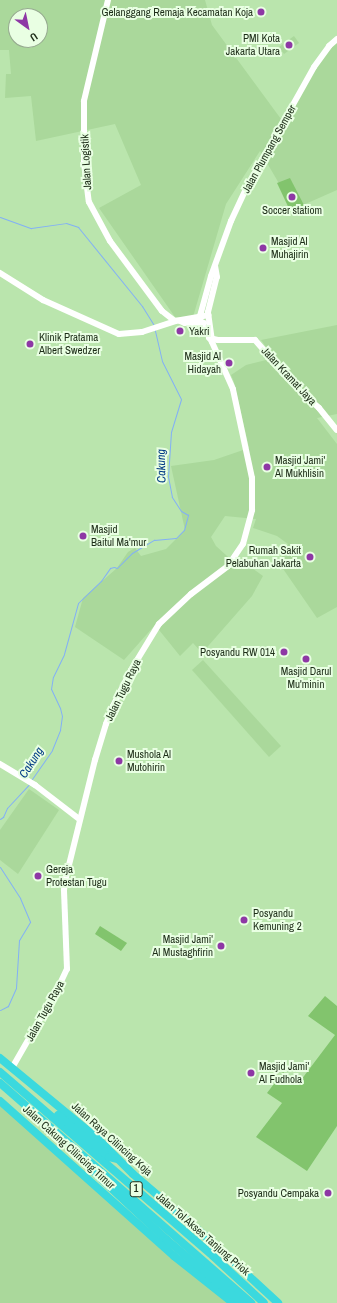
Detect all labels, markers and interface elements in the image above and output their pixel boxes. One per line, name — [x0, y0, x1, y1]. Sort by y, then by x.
place label: Gelanggang Remaja Kecamatan Koja — [102, 5, 253, 19]
marker: Gelanggang Remaja Kecamatan Koja — [256, 7, 266, 17]
north arrow — [8, 8, 48, 48]
text: U — [27, 30, 41, 45]
place label: PMI Kota Jakarta Utara — [226, 32, 280, 58]
marker: PMI Kota Jakarta Utara — [283, 39, 295, 51]
street label: Jalan Plumpang Semper — [239, 103, 299, 195]
street label: Jalan Logistik — [78, 134, 94, 190]
marker: Soccer statiom — [287, 192, 297, 202]
place label: Soccer statiom — [262, 203, 322, 217]
place label: Masjid Al Muhajirin — [271, 235, 309, 261]
marker: Masjid Al Muhajirin — [258, 243, 268, 253]
place label: Yakri — [189, 324, 209, 338]
marker: Yakri — [174, 325, 186, 337]
place label: Klinik Pratama Albert Swedzer — [39, 331, 100, 357]
marker: Klinik Pratama Albert Swedzer — [24, 338, 36, 350]
street label: Jalan Kramat Jaya — [259, 344, 319, 408]
place label: Masjid Al Hidayah — [184, 350, 221, 376]
marker: Masjid Al Hidayah — [224, 358, 234, 368]
water label: Cakung — [155, 449, 169, 483]
place label: Masjid Jami' Al Mukhlisin — [275, 454, 325, 480]
marker: Masjid Jami' Al Mukhlisin — [262, 462, 272, 472]
place label: Masjid Baitul Ma'mur — [91, 523, 146, 549]
marker: Masjid Baitul Ma'mur — [78, 531, 88, 541]
place label: Rumah Sakit Pelabuhan Jakarta — [226, 544, 301, 570]
marker: Rumah Sakit Pelabuhan Jakarta — [304, 551, 316, 563]
place label: Posyandu RW 014 — [200, 645, 275, 659]
marker: Posyandu RW 014 — [278, 646, 290, 658]
marker: Masjid Darul Mu'minin — [301, 654, 311, 664]
street label: Jalan Tugu Raya — [102, 657, 144, 723]
place label: Masjid Darul Mu'minin — [281, 665, 331, 691]
water label: Cakung — [17, 745, 47, 781]
place label: Mushola Al Mutohirin — [127, 748, 172, 774]
marker: Mushola Al Mutohirin — [114, 756, 124, 766]
place label: Gereja Protestan Tugu — [46, 863, 107, 889]
marker: Gereja Protestan Tugu — [33, 871, 43, 881]
place label: Posyandu Kemuning 2 — [253, 907, 302, 933]
marker: Posyandu Kemuning 2 — [238, 914, 250, 926]
place label: Masjid Jami' Al Mustaghfirin — [152, 933, 213, 959]
marker: Masjid Jami' Al Mustaghfirin — [216, 941, 226, 951]
street label: Jalan Tugu Raya — [23, 978, 67, 1044]
place label: Masjid Jami' Al Fudhola — [259, 1060, 309, 1086]
marker: Masjid Jami' Al Fudhola — [246, 1068, 256, 1078]
street label: Jalan Raya Cilincing Koja — [69, 1099, 155, 1179]
street label: Jalan Cakung Cilincing Timur — [20, 1102, 118, 1192]
road number: 1 — [129, 1181, 143, 1197]
place label: Posyandu Cempaka — [238, 1186, 319, 1200]
marker: Posyandu Cempaka — [322, 1187, 334, 1199]
street label: Jalan Tol Akses Tanjung Priok — [153, 1189, 253, 1279]

